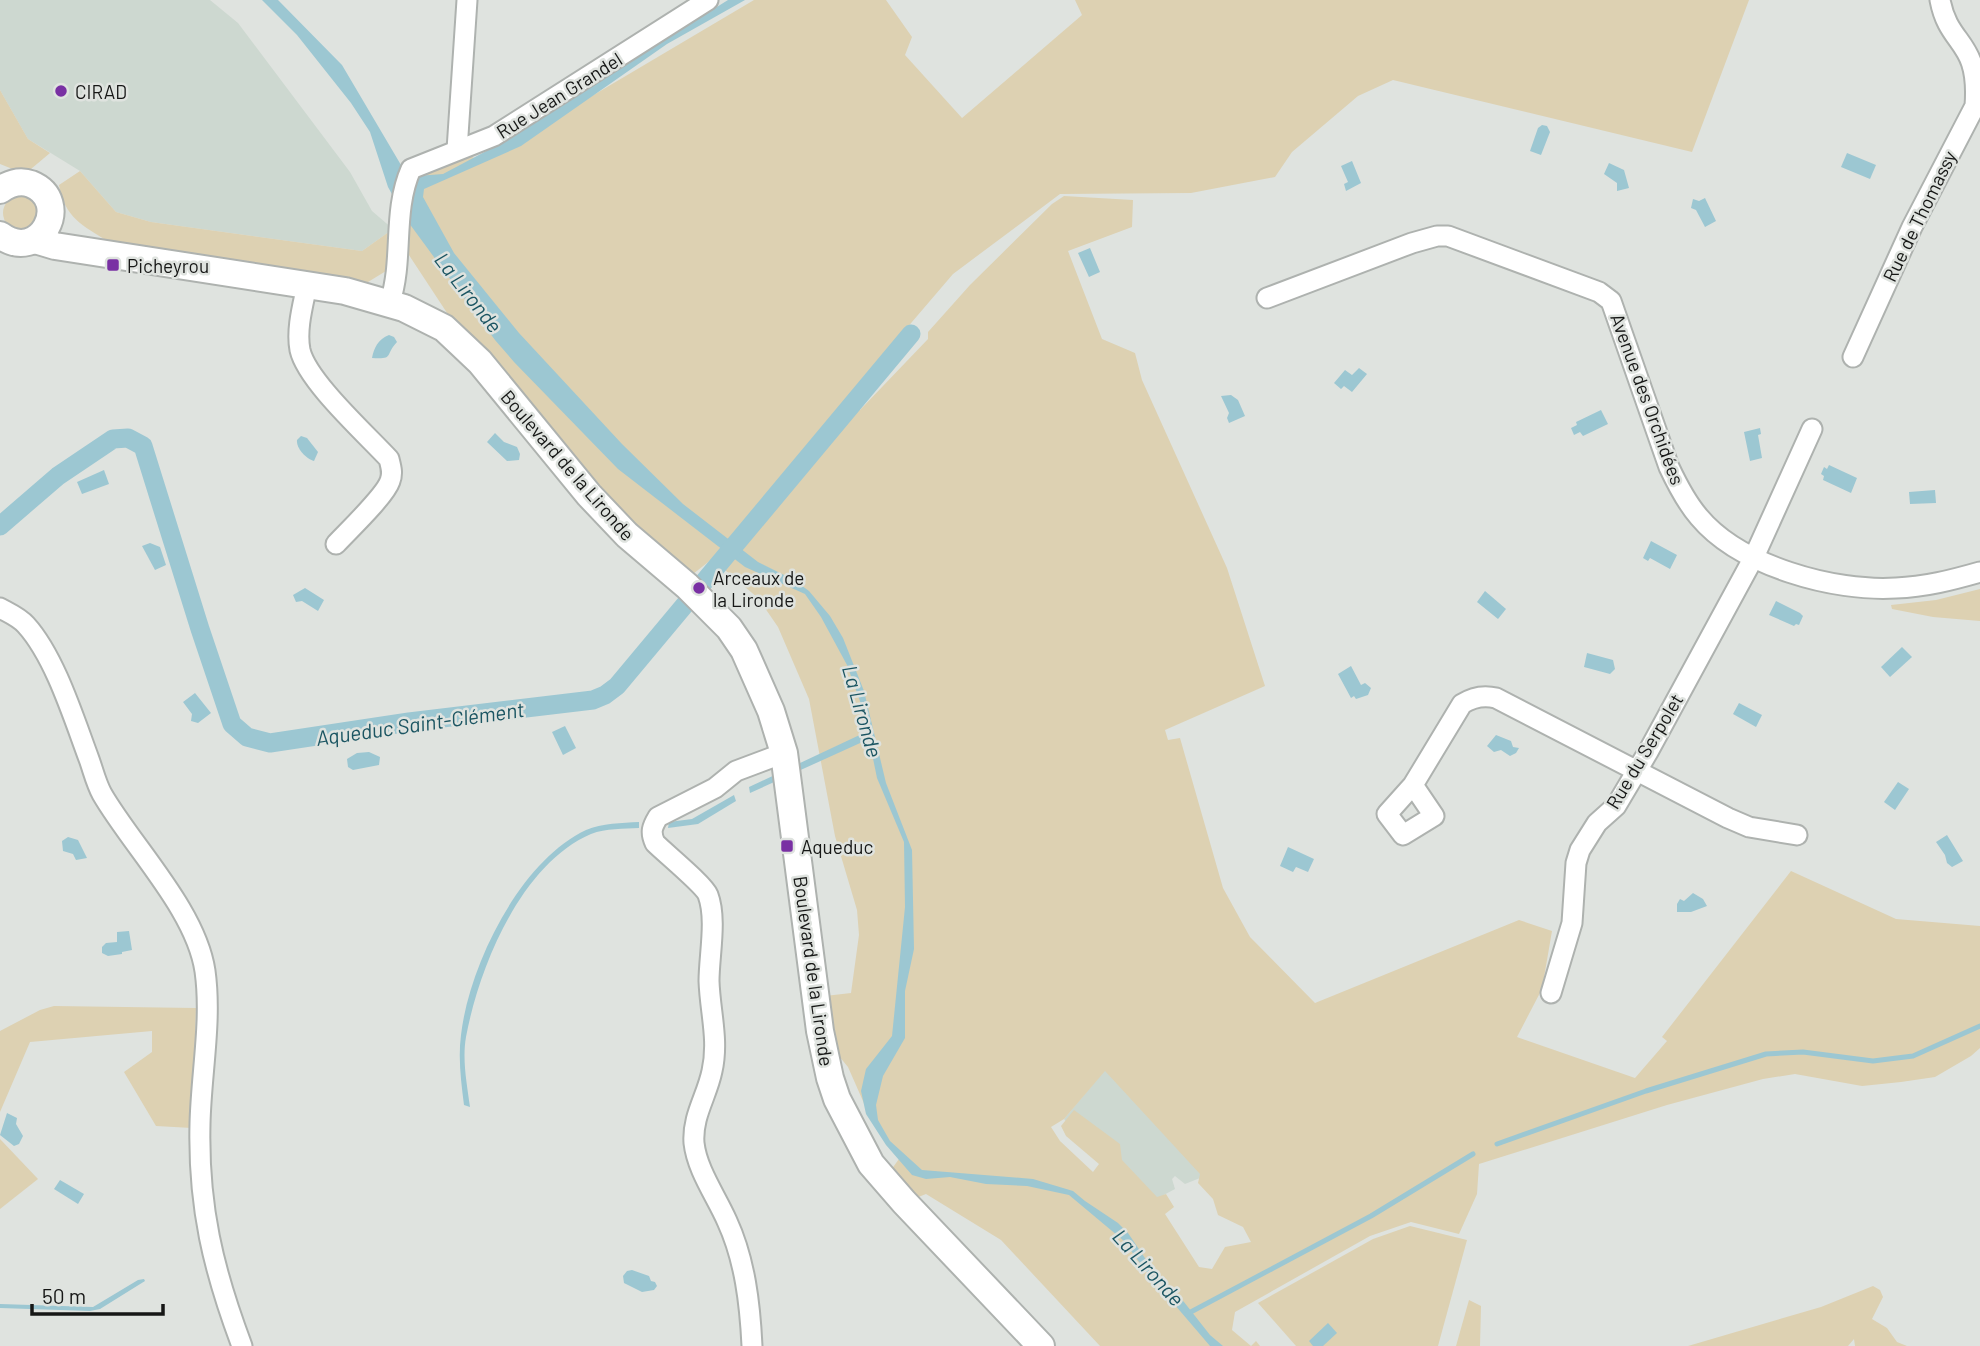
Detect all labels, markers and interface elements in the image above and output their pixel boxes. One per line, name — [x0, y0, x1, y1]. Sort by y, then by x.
street label: Rue Jean Grandel — [492, 47, 626, 143]
place label: CIRAD — [75, 80, 127, 103]
marker: CIRAD — [53, 83, 69, 99]
street label: Rue de Thomassy — [1877, 147, 1961, 285]
water label: La Lironde — [430, 247, 508, 337]
place label: Picheyrou — [127, 254, 209, 277]
marker: Picheyrou — [105, 257, 121, 273]
street label: Avenue des Orchidées — [1606, 310, 1690, 488]
street label: Boulevard de la Lironde — [496, 385, 640, 545]
place label: Arceaux de la Lironde — [713, 566, 804, 611]
marker: Arceaux de la Lironde — [691, 580, 707, 596]
water label: La Lironde — [838, 662, 888, 760]
street label: Rue du Serpolet — [1601, 689, 1687, 813]
water label: Aqueduc Saint-Clément — [314, 696, 526, 750]
place label: Aqueduc — [801, 835, 873, 858]
marker: Aqueduc — [779, 838, 795, 854]
street label: Boulevard de la Lironde — [789, 874, 839, 1068]
water label: La Lironde — [1108, 1223, 1190, 1311]
scale bar — [32, 1272, 163, 1316]
text: 50 m — [42, 1283, 86, 1308]

